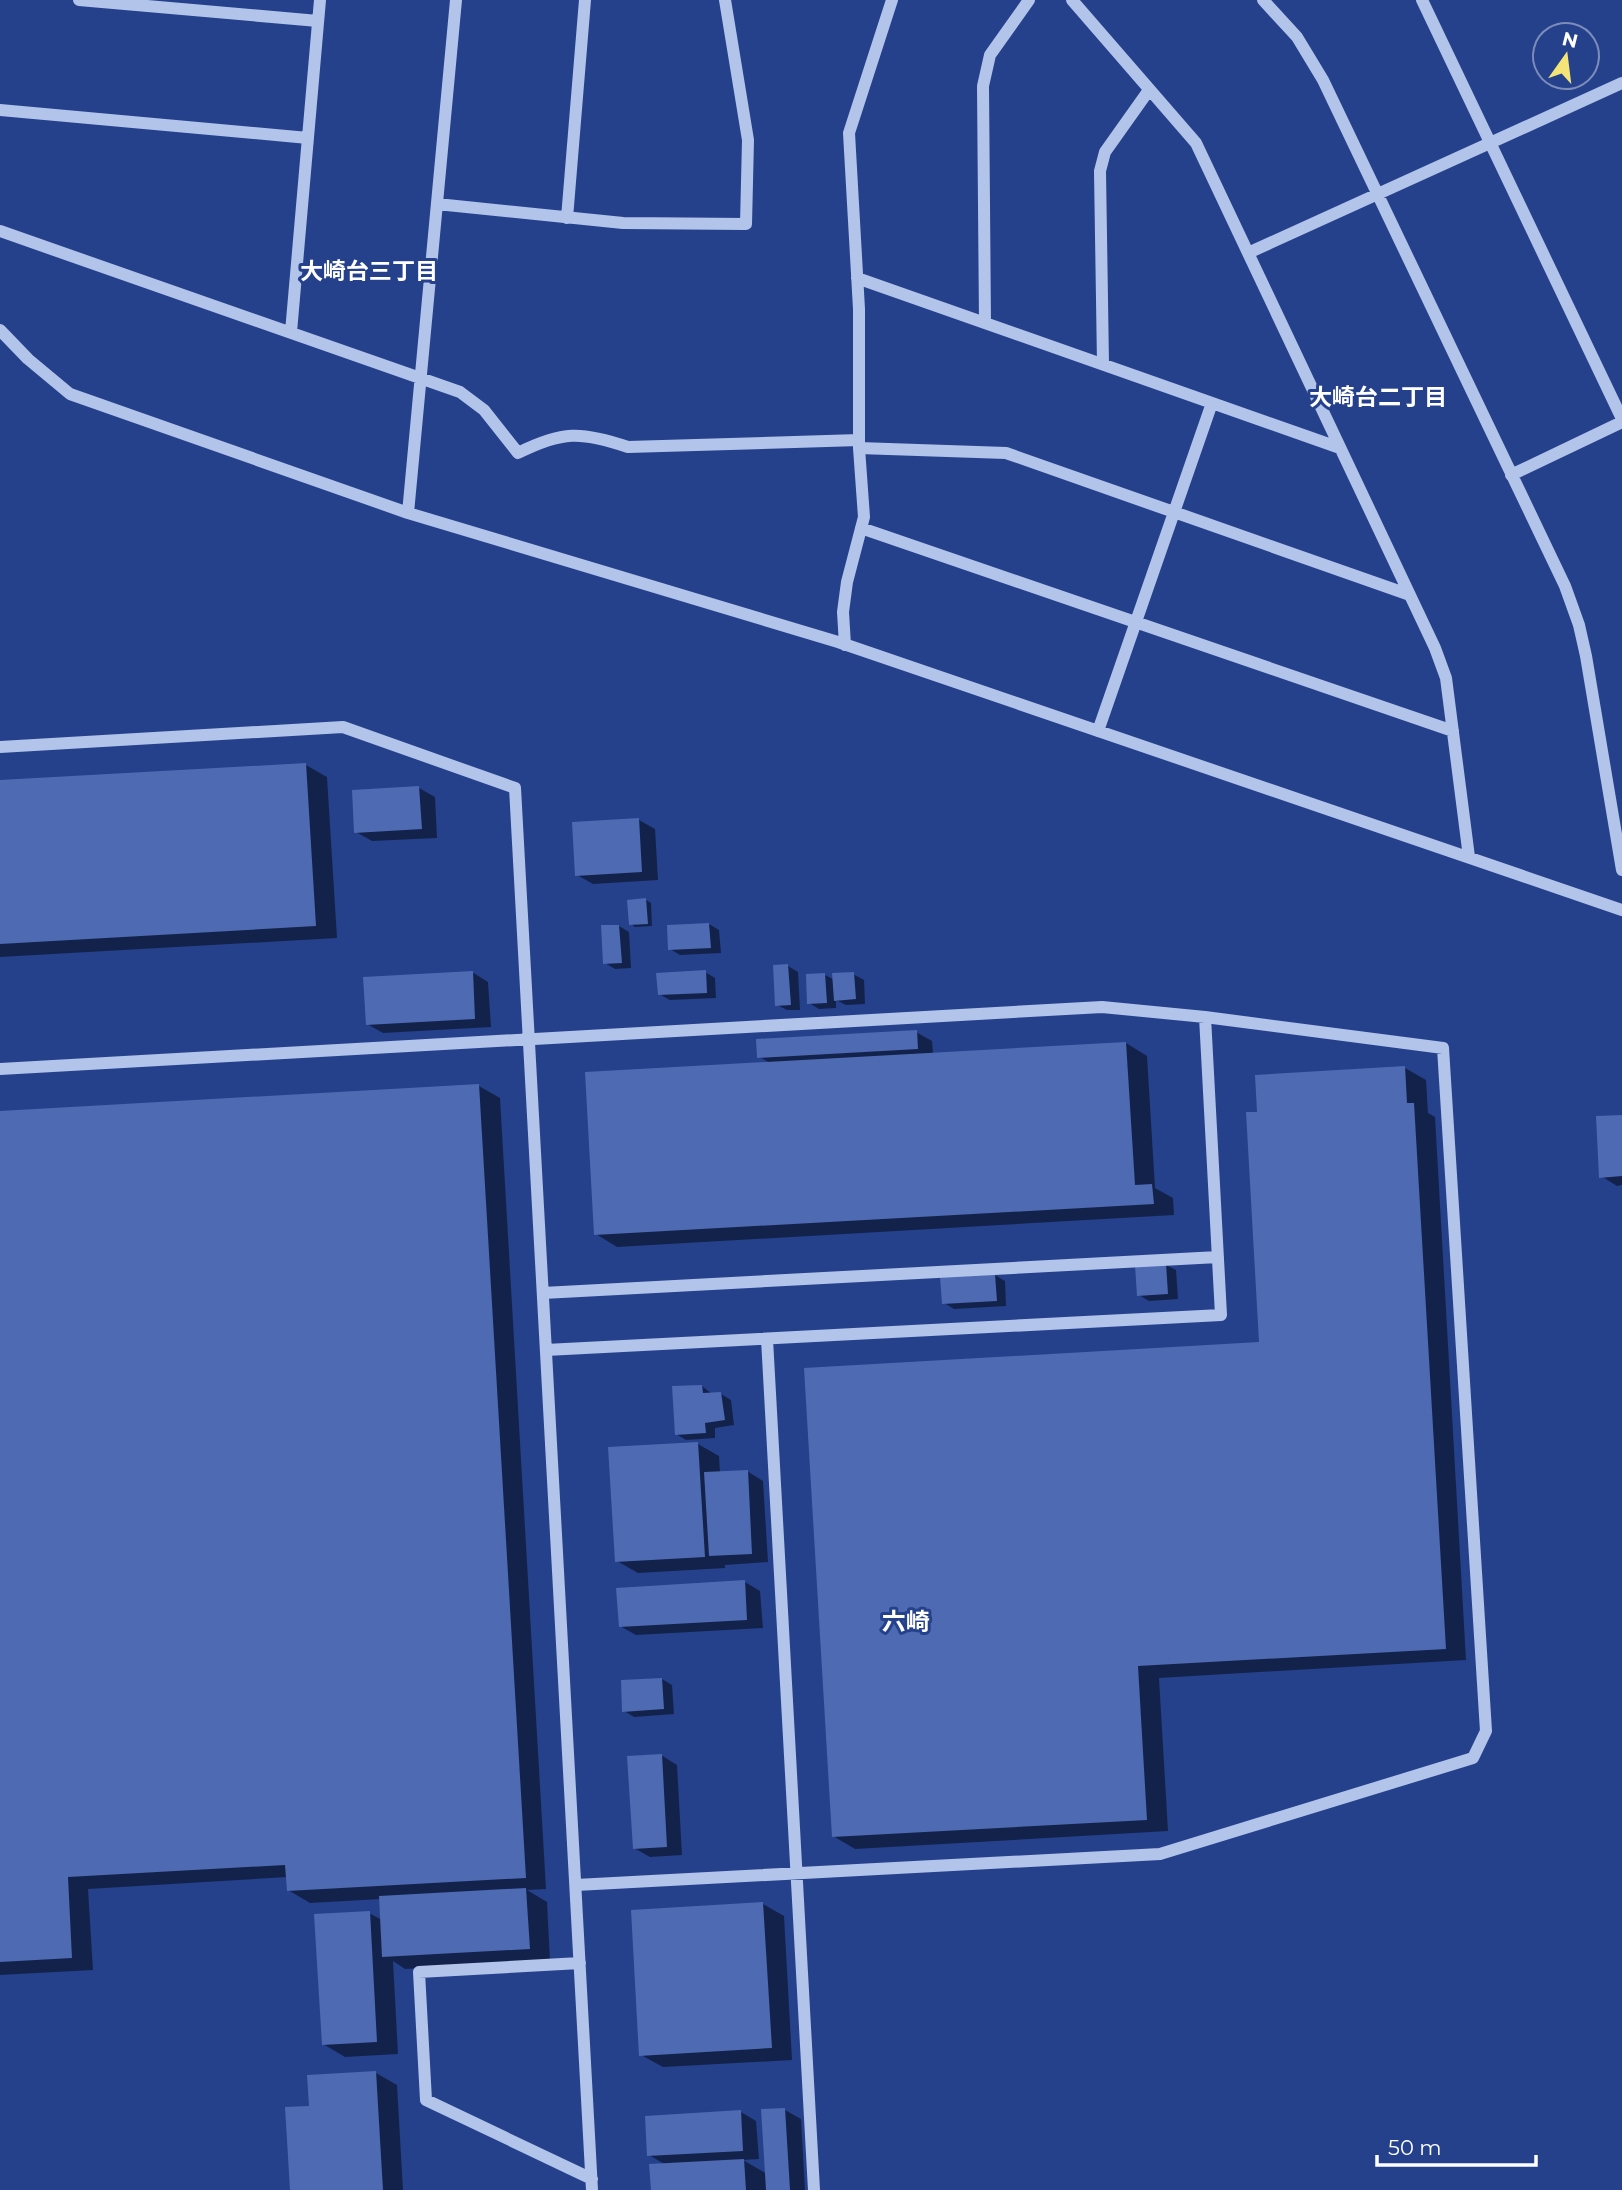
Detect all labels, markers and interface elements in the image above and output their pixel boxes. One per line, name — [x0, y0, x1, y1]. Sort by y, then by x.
north arrow — [1531, 21, 1601, 91]
text: N — [1560, 27, 1580, 53]
district label: 大崎台三丁目 — [300, 257, 438, 285]
district label: 大崎台二丁目 — [1309, 383, 1447, 411]
district label: 六崎 — [882, 1607, 930, 1636]
scale bar — [1377, 2124, 1536, 2168]
text: 50 m — [1388, 2135, 1442, 2160]

